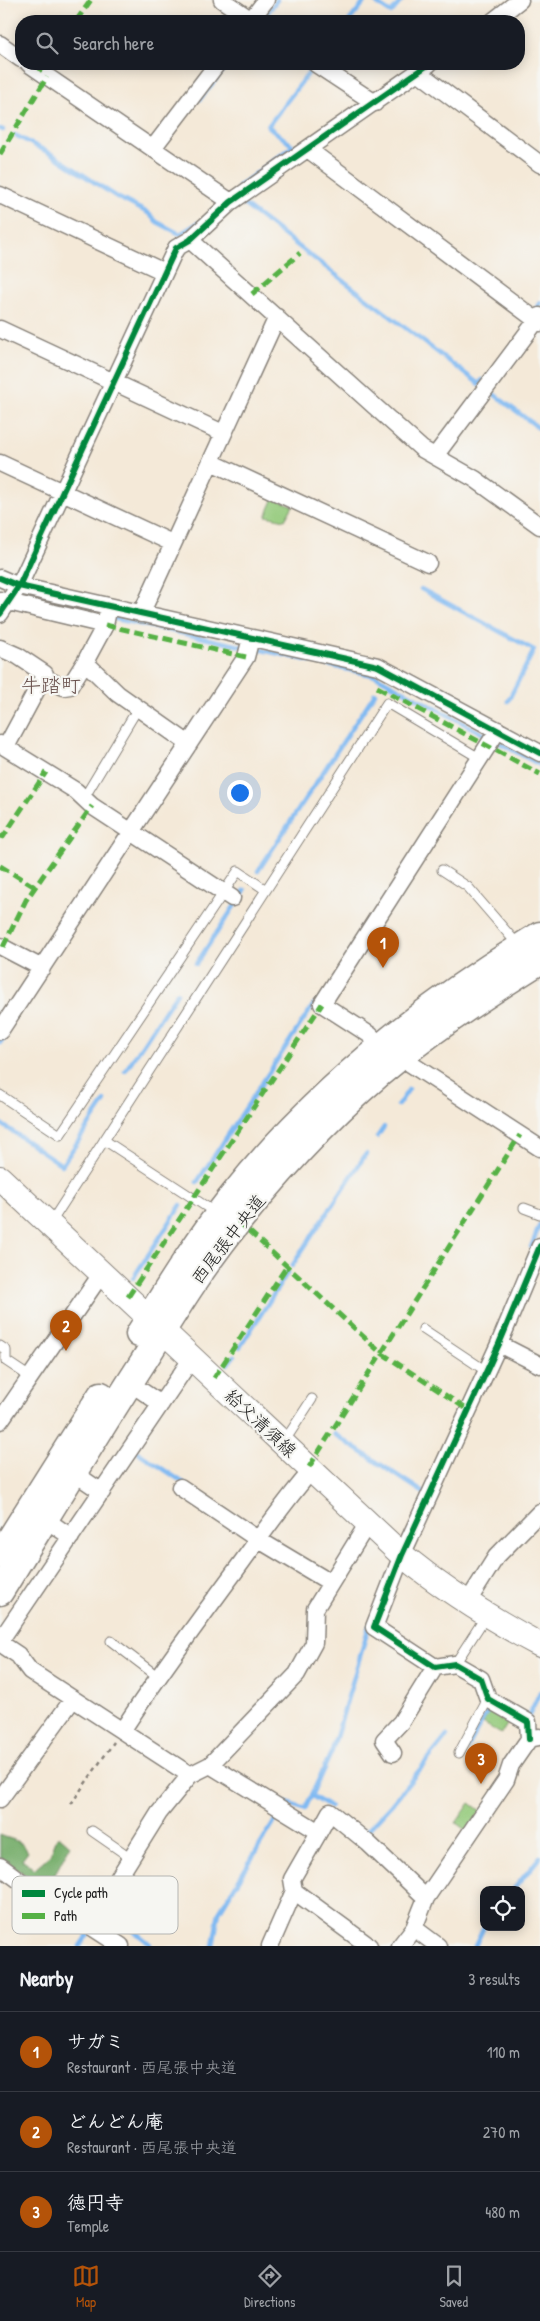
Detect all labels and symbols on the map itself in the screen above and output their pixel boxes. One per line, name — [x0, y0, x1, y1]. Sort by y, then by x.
district label: 牛踏町 — [21, 671, 81, 698]
your location — [227, 780, 253, 806]
pin: 1 — [367, 927, 399, 968]
street label: 西尾張中央道 — [185, 1189, 271, 1289]
pin: 2 — [50, 1310, 82, 1351]
street label: 給父清須線 — [220, 1383, 302, 1463]
pin: 3 — [465, 1743, 497, 1784]
legend — [12, 1876, 178, 1934]
text: Cycle path — [54, 1883, 108, 1903]
text: Path — [54, 1906, 77, 1925]

